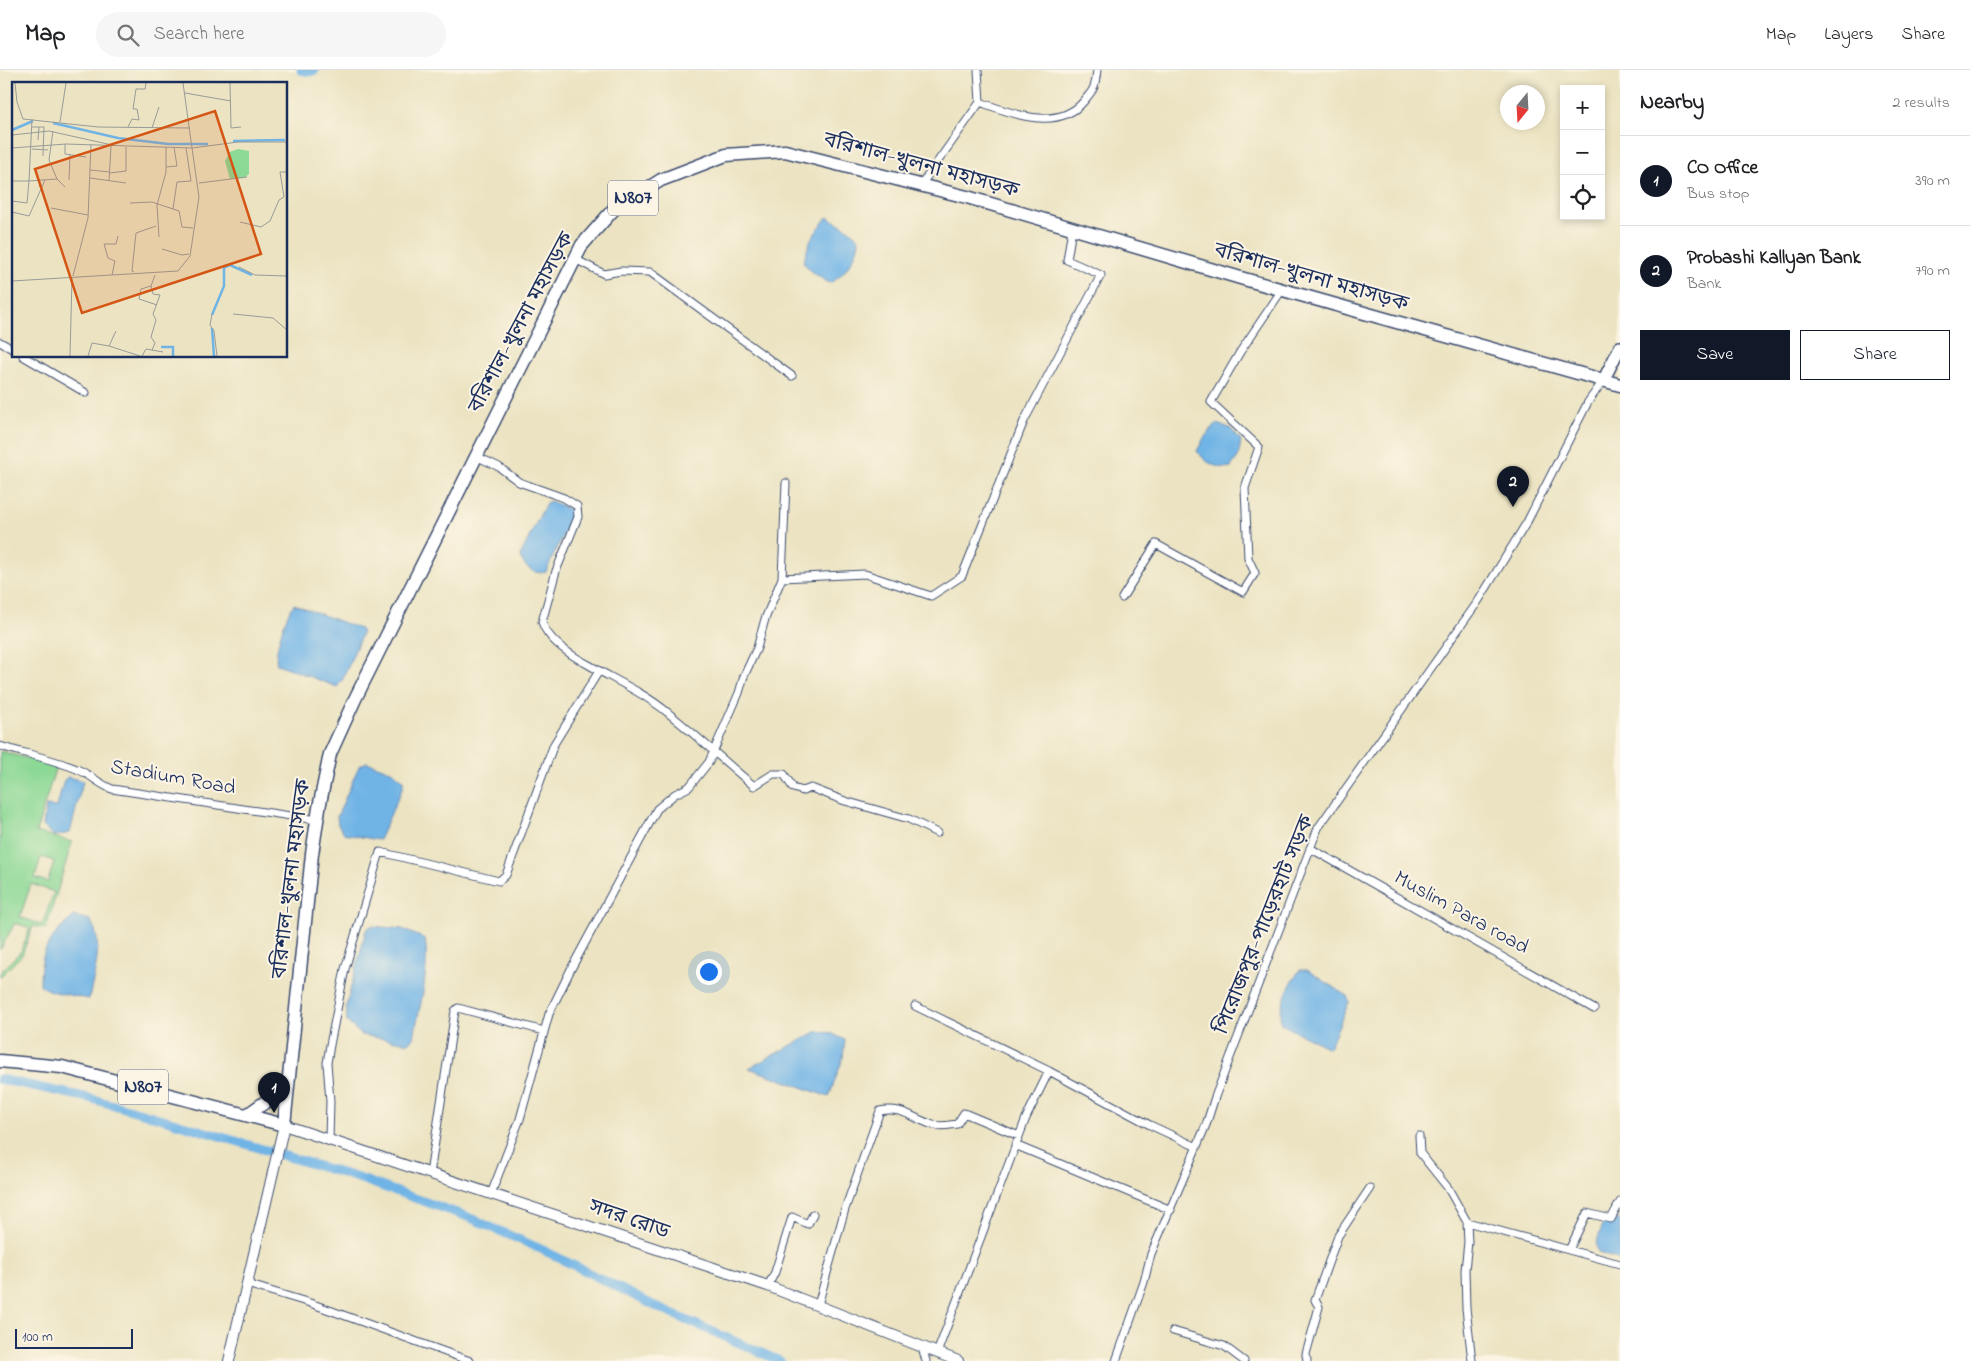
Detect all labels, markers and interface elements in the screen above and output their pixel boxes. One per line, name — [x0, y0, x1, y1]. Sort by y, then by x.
search box — [96, 12, 446, 57]
text: Map — [25, 17, 66, 52]
icon: search — [114, 21, 142, 49]
text: Search here — [154, 21, 245, 48]
text: Map — [1766, 22, 1796, 48]
text: Layers — [1824, 22, 1874, 48]
text: Share — [1902, 22, 1945, 48]
inset map — [12, 82, 288, 358]
north arrow — [1500, 85, 1545, 130]
map controls — [1560, 85, 1605, 220]
button: + — [1560, 85, 1605, 130]
text: Nearby — [1640, 88, 1704, 118]
text: 2 results — [1892, 91, 1950, 115]
street label: বরিশাল-খুলনা মহাসড়ক — [819, 125, 1023, 207]
button: − — [1560, 130, 1605, 175]
text: CO Office — [1687, 155, 1758, 182]
text: 1 — [1653, 169, 1659, 193]
text: 390 m — [1915, 169, 1950, 193]
button: locate — [1560, 175, 1605, 220]
road number: N807 — [608, 180, 658, 216]
text: Bus stop — [1687, 182, 1750, 206]
street label: বরিশাল-খুলনা মহাসড়ক — [461, 226, 583, 420]
street label: বরিশাল-খুলনা মহাসড়ক — [1209, 236, 1413, 320]
text: Probashi Kallyan Bank — [1687, 245, 1861, 272]
text: 2 — [1652, 259, 1660, 283]
text: 790 m — [1915, 259, 1950, 283]
text: Bank — [1687, 272, 1721, 296]
button: Save — [1640, 330, 1790, 380]
button: Share — [1800, 330, 1950, 380]
pin: 2 — [1497, 466, 1529, 507]
street label: Stadium Road — [108, 752, 238, 804]
street label: বরিশাল-খুলনা মহাসড়ক — [265, 776, 319, 982]
street label: পিরোজপুর-পাড়েরহাট সড়ক — [1207, 810, 1323, 1040]
street label: Muslim Para road — [1388, 863, 1534, 963]
your location — [696, 959, 722, 985]
road number: N807 — [118, 1070, 168, 1104]
pin: 1 — [258, 1072, 290, 1113]
street label: সদর রোড — [584, 1192, 674, 1248]
scale bar — [15, 1326, 132, 1349]
text: 100 m — [22, 1327, 53, 1348]

